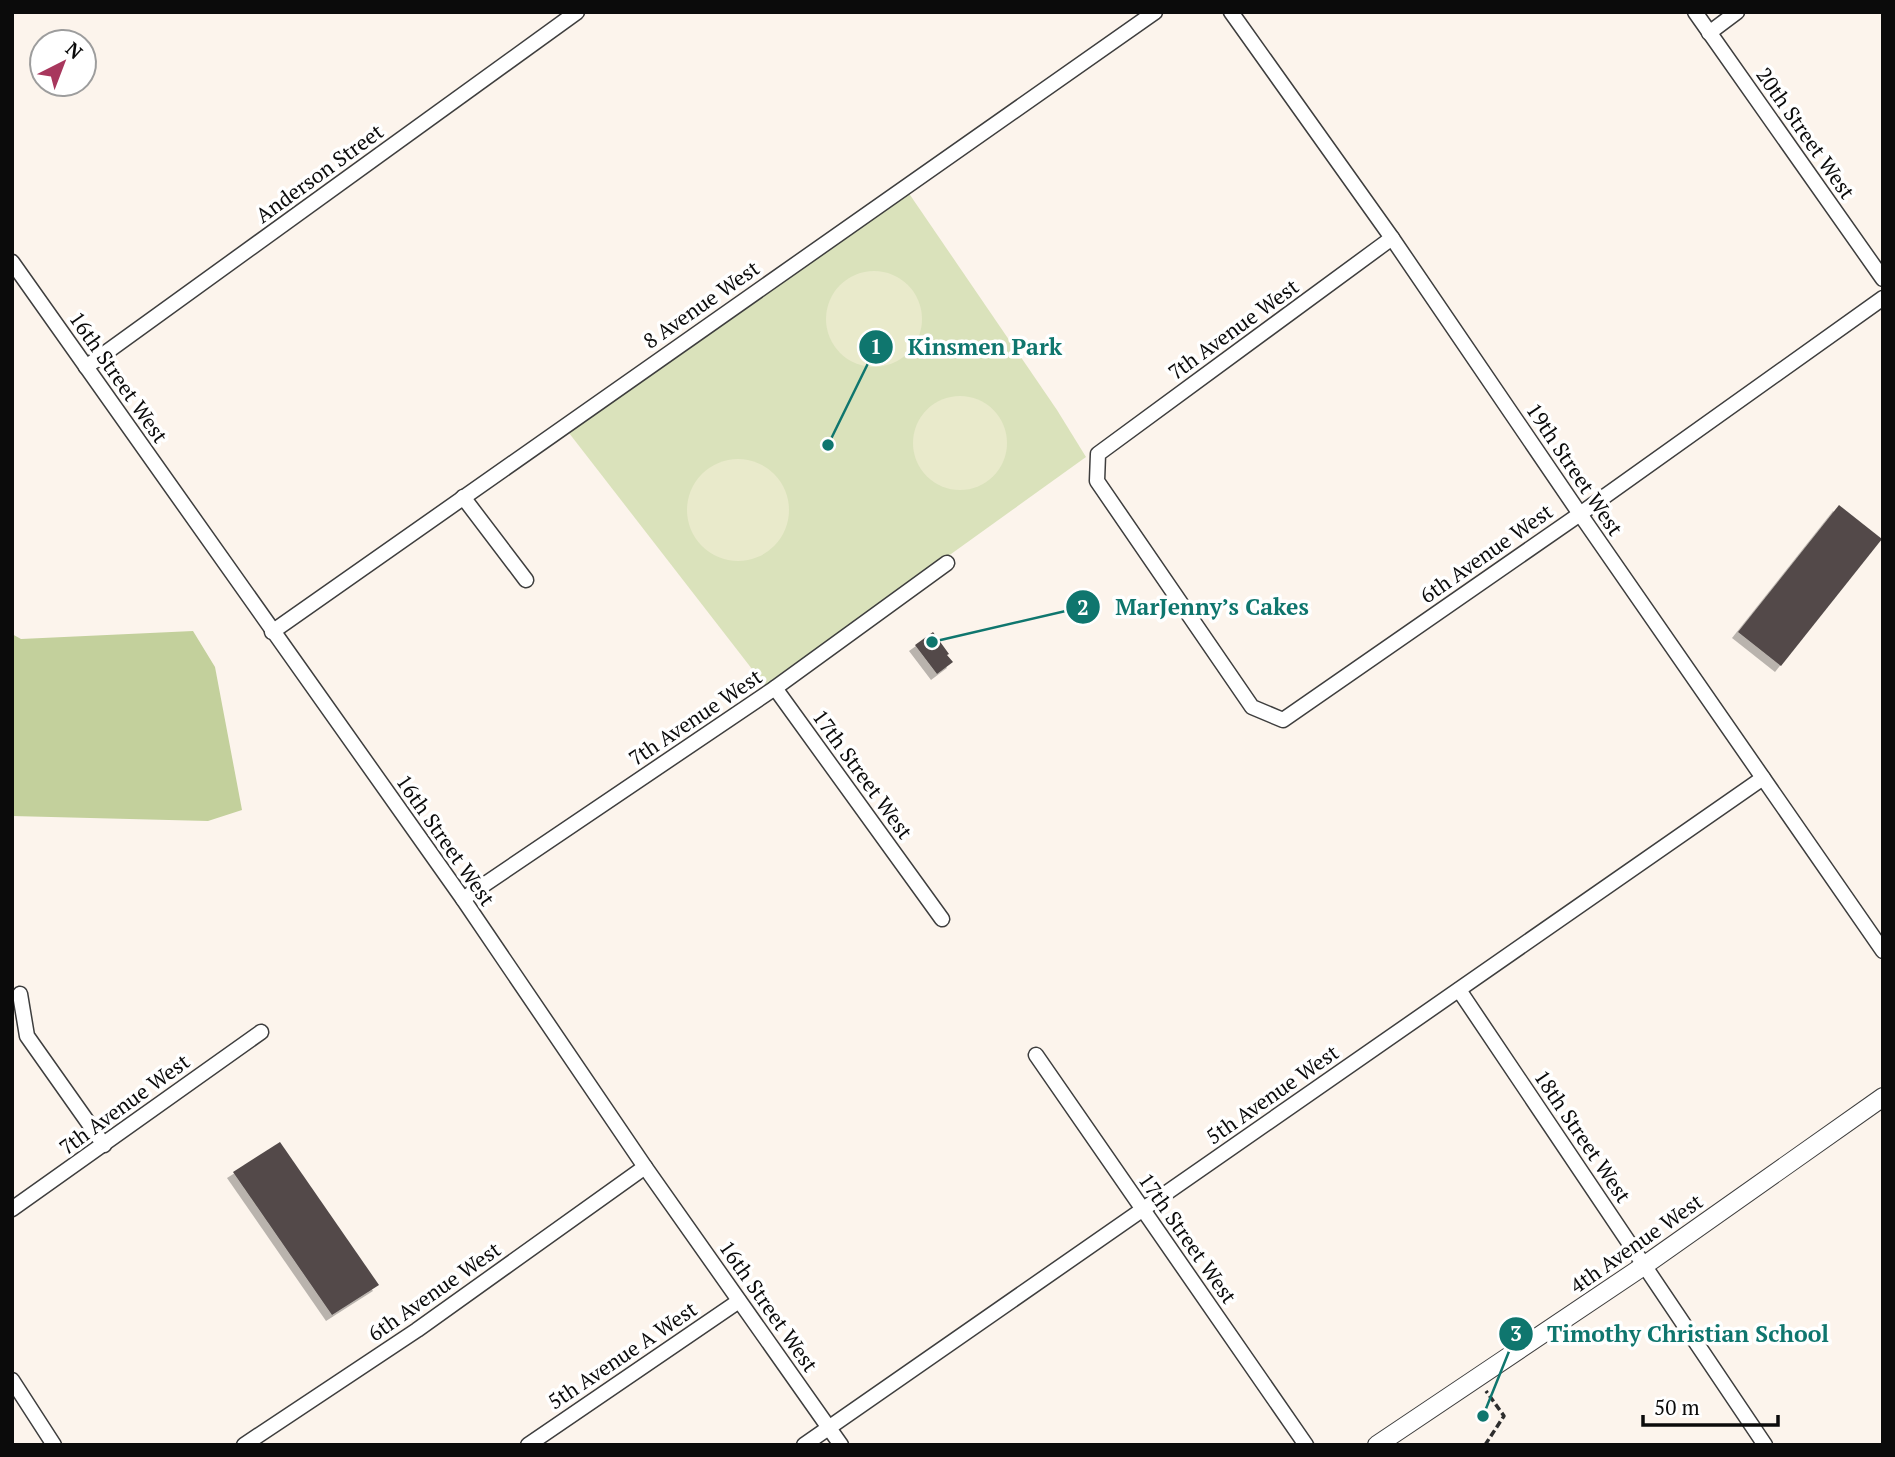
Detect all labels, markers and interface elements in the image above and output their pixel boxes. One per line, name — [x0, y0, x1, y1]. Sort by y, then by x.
north arrow — [28, 28, 98, 98]
text: N — [61, 36, 89, 65]
street label: 20th Street West — [1750, 62, 1862, 204]
street label: Anderson Street — [250, 117, 389, 229]
street label: 8 Avenue West — [637, 254, 765, 354]
street label: 7th Avenue West — [1162, 272, 1304, 386]
street label: 16th Street West — [63, 306, 175, 448]
callout: Kinsmen Park — [858, 325, 1076, 369]
text: Kinsmen Park — [908, 331, 1063, 362]
text: 1 — [870, 332, 882, 360]
street label: 19th Street West — [1520, 397, 1630, 541]
street label: 6th Avenue West — [1414, 497, 1558, 609]
callout: MarJenny’s Cakes — [1066, 585, 1322, 629]
text: MarJenny’s Cakes — [1115, 591, 1309, 622]
text: 2 — [1077, 593, 1089, 621]
street label: 7th Avenue West — [623, 662, 767, 772]
street label: 17th Street West — [807, 704, 920, 845]
street label: 16th Street West — [390, 769, 502, 911]
street label: 5th Avenue West — [1200, 1038, 1344, 1150]
street label: 7th Avenue West — [53, 1047, 195, 1161]
street label: 18th Street West — [1528, 1064, 1638, 1208]
street label: 17th Street West — [1133, 1167, 1244, 1309]
street label: 4th Avenue West — [1564, 1187, 1708, 1299]
street label: 6th Avenue West — [362, 1235, 506, 1347]
street label: 16th Street West — [713, 1235, 825, 1377]
street label: 5th Avenue A West — [542, 1295, 702, 1415]
callout: Timothy Christian School — [1498, 1312, 1843, 1356]
text: Timothy Christian School — [1547, 1318, 1829, 1349]
text: 3 — [1510, 1319, 1522, 1347]
scale bar — [1643, 1384, 1778, 1428]
text: 50 m — [1654, 1393, 1700, 1421]

